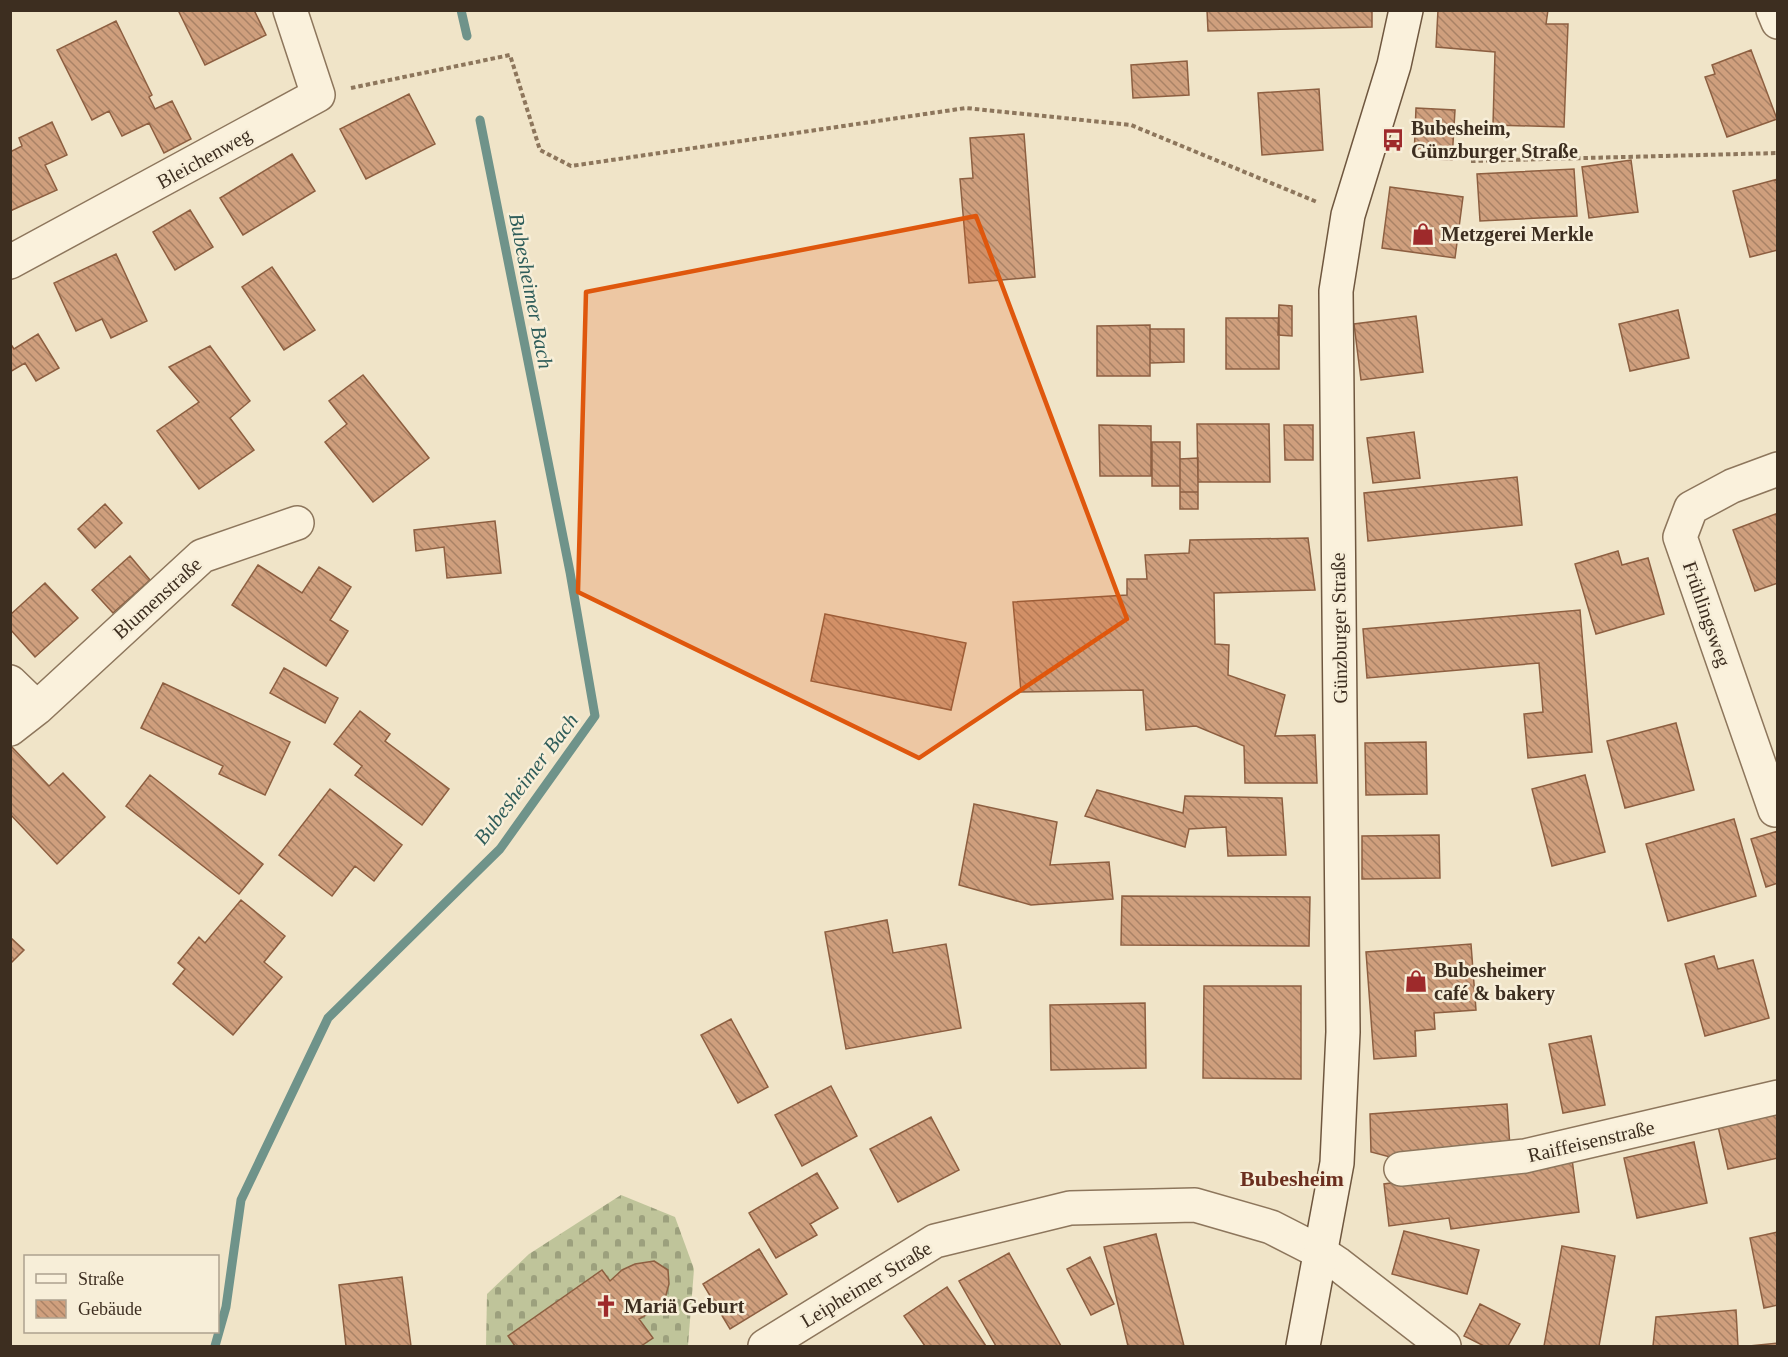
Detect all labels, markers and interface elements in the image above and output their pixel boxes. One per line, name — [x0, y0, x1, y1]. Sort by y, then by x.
place label: Bubesheim, Günzburger Straße — [1411, 117, 1578, 163]
street label: Bleichenweg — [153, 123, 255, 194]
bus stop icon: Bubesheim, Günzburger Straße — [1380, 127, 1406, 153]
water label: Bubesheimer Bach — [504, 211, 558, 371]
shop icon: Metzgerei Merkle — [1410, 221, 1436, 247]
place label: Metzgerei Merkle — [1441, 223, 1593, 246]
street label: Günzburger Straße — [1327, 552, 1352, 704]
street label: Blumenstraße — [108, 553, 206, 643]
street label: Frühlingsweg — [1678, 558, 1735, 670]
water label: Bubesheimer Bach — [469, 709, 583, 849]
place label: Bubesheimer café & bakery — [1434, 959, 1555, 1005]
shop icon: Bubesheimer café & bakery — [1403, 968, 1429, 994]
street label: Raiffeisenstraße — [1525, 1116, 1657, 1166]
district label: Bubesheim — [1240, 1166, 1344, 1191]
street label: Leipheimer Straße — [797, 1236, 936, 1332]
legend — [24, 1255, 219, 1333]
text: Straße — [78, 1269, 124, 1289]
church icon: Mariä Geburt — [593, 1293, 619, 1319]
place label: Mariä Geburt — [624, 1295, 745, 1317]
text: Gebäude — [78, 1299, 142, 1319]

